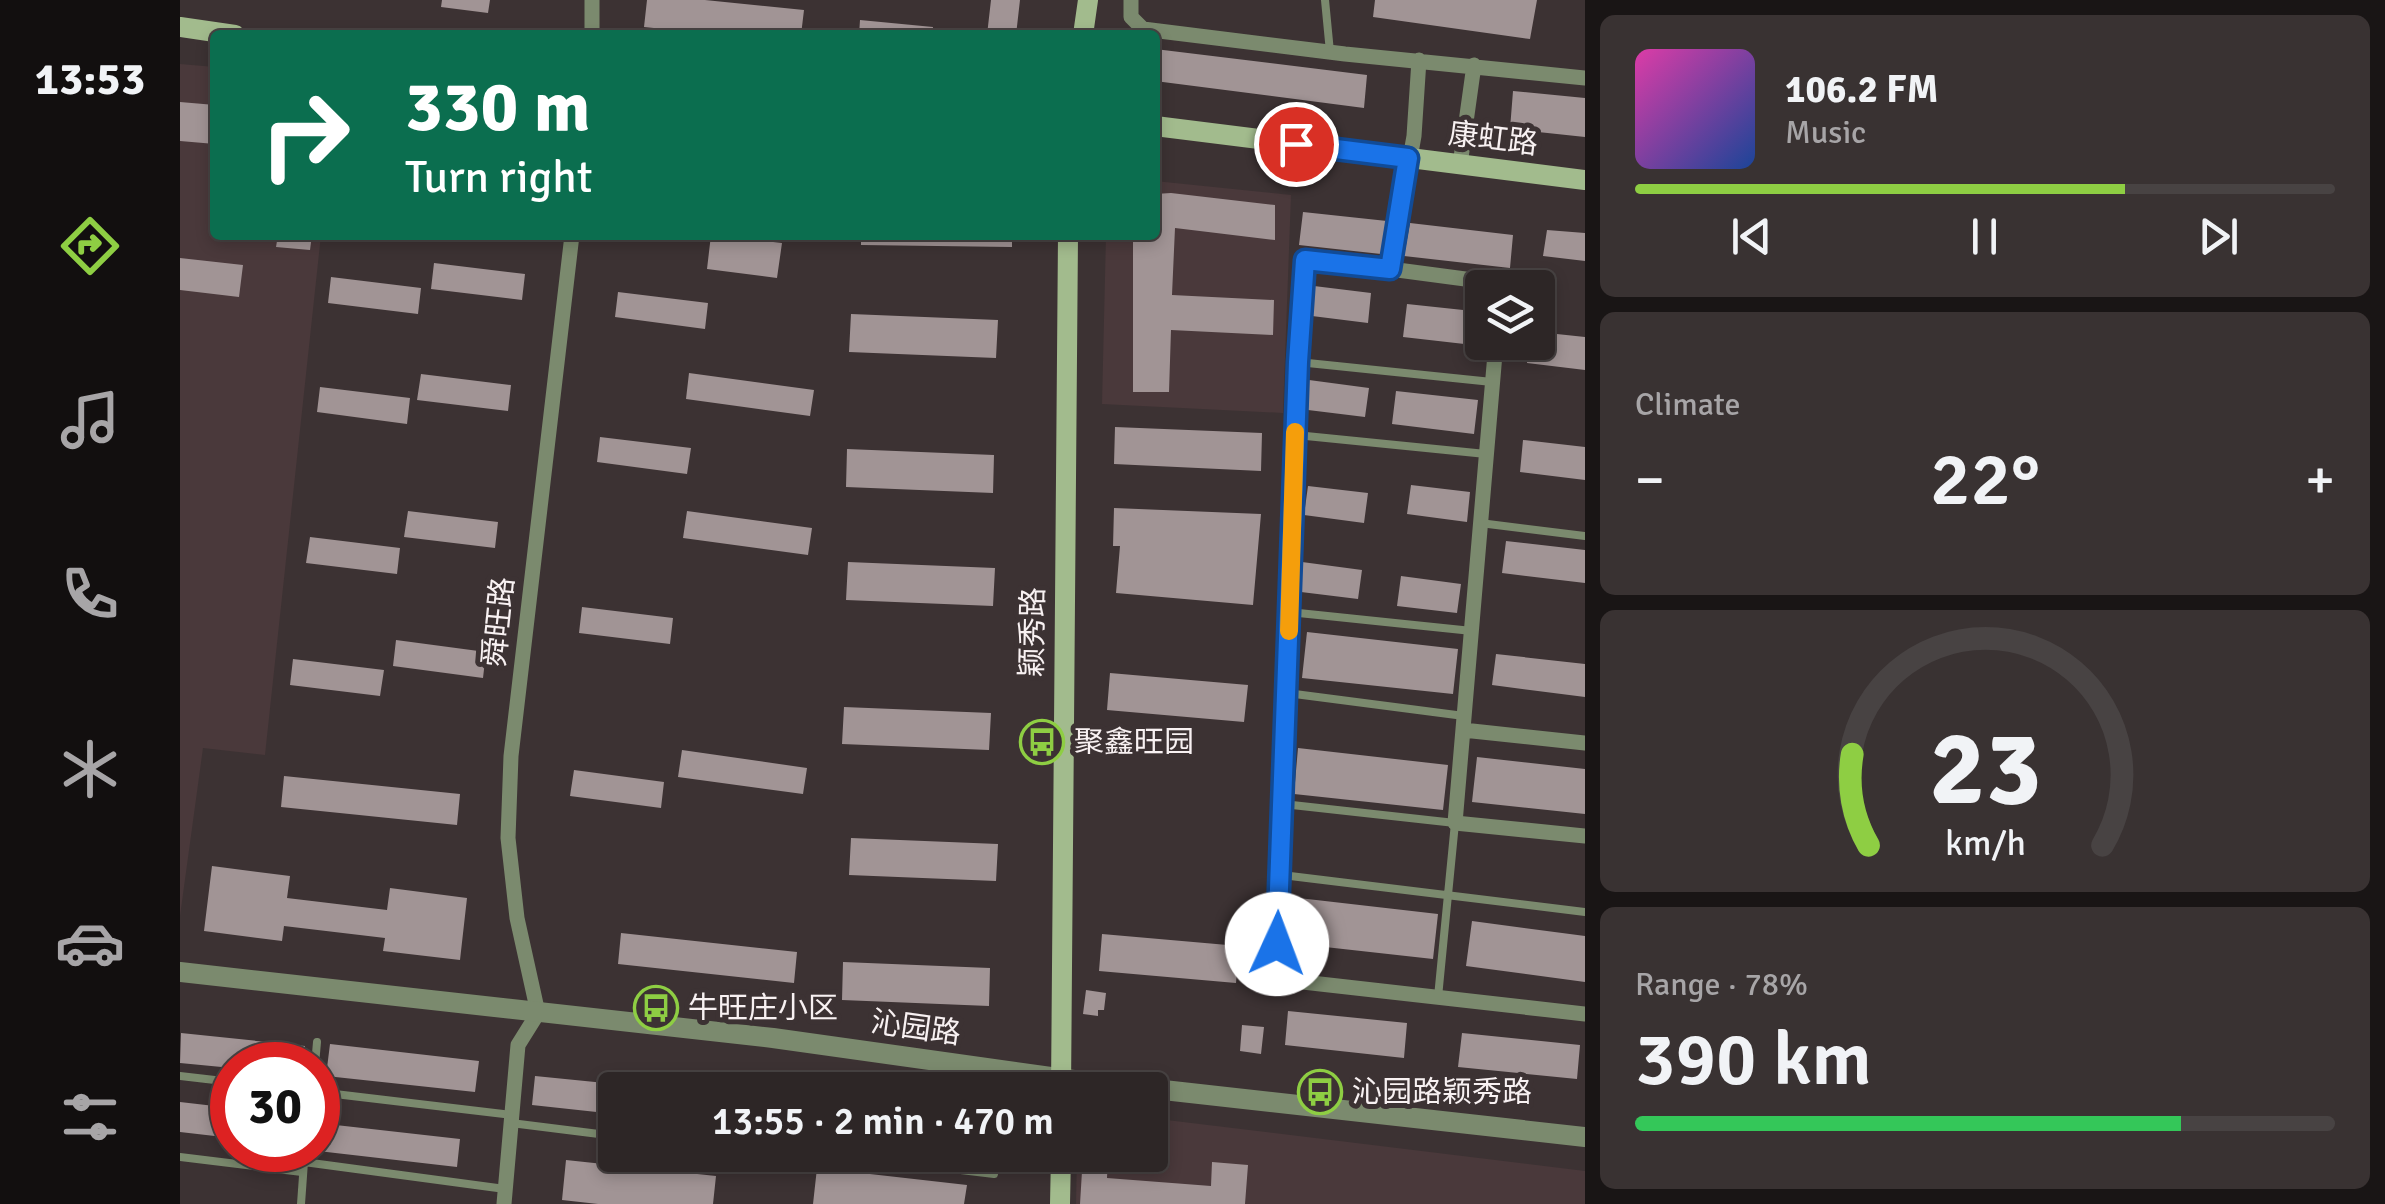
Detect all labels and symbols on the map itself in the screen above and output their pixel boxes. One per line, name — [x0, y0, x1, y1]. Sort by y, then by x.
pin — [1254, 102, 1339, 187]
street label: 康虹路 — [1446, 115, 1540, 163]
street label: 舜旺路 — [476, 575, 522, 669]
street label: 颖秀路 — [1014, 587, 1052, 677]
bus stop icon: 聚鑫旺园 — [1019, 719, 1065, 765]
place label: 聚鑫旺园 — [1074, 724, 1194, 761]
position arrow — [1225, 892, 1329, 996]
bus stop icon: 牛旺庄小区 — [633, 985, 679, 1031]
place label: 牛旺庄小区 — [688, 990, 838, 1027]
street label: 沁园路 — [869, 1003, 963, 1053]
speed limit sign: 30 — [210, 1042, 340, 1172]
bus stop icon: 沁园路颖秀路 — [1297, 1069, 1343, 1115]
place label: 沁园路颖秀路 — [1352, 1074, 1532, 1111]

